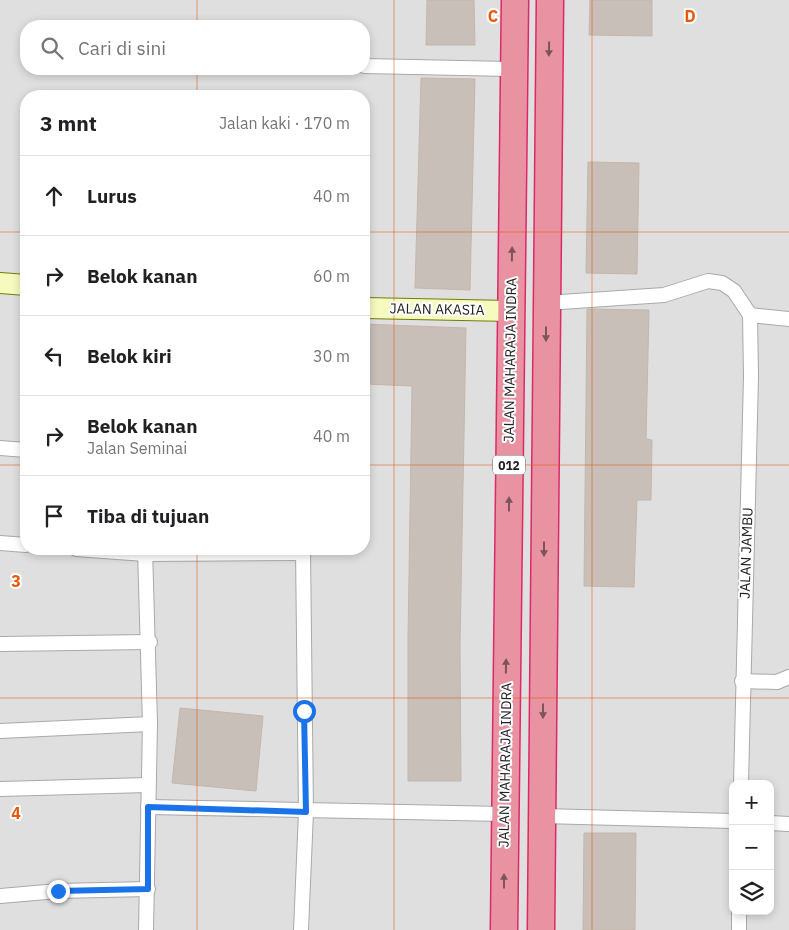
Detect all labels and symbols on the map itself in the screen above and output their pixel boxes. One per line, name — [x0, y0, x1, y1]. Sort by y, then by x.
text: C — [488, 6, 498, 26]
text: D — [684, 6, 696, 26]
one-way arrow — [545, 41, 553, 57]
one-way arrow — [508, 246, 516, 262]
street label: JALAN MAHARAJA INDRA — [500, 277, 520, 443]
street label: JALAN AKASIA — [389, 299, 485, 319]
one-way arrow — [542, 326, 550, 342]
road number: 012 — [493, 456, 525, 474]
one-way arrow — [505, 496, 513, 512]
street label: JALAN JAMBU — [735, 507, 757, 599]
one-way arrow — [540, 541, 548, 557]
text: 3 — [11, 571, 21, 591]
one-way arrow — [502, 658, 510, 674]
street label: JALAN MAHARAJA INDRA — [495, 682, 515, 848]
route start — [293, 700, 316, 723]
one-way arrow — [539, 703, 547, 719]
text: 4 — [11, 803, 21, 823]
one-way arrow — [500, 873, 508, 889]
route end — [47, 880, 70, 903]

